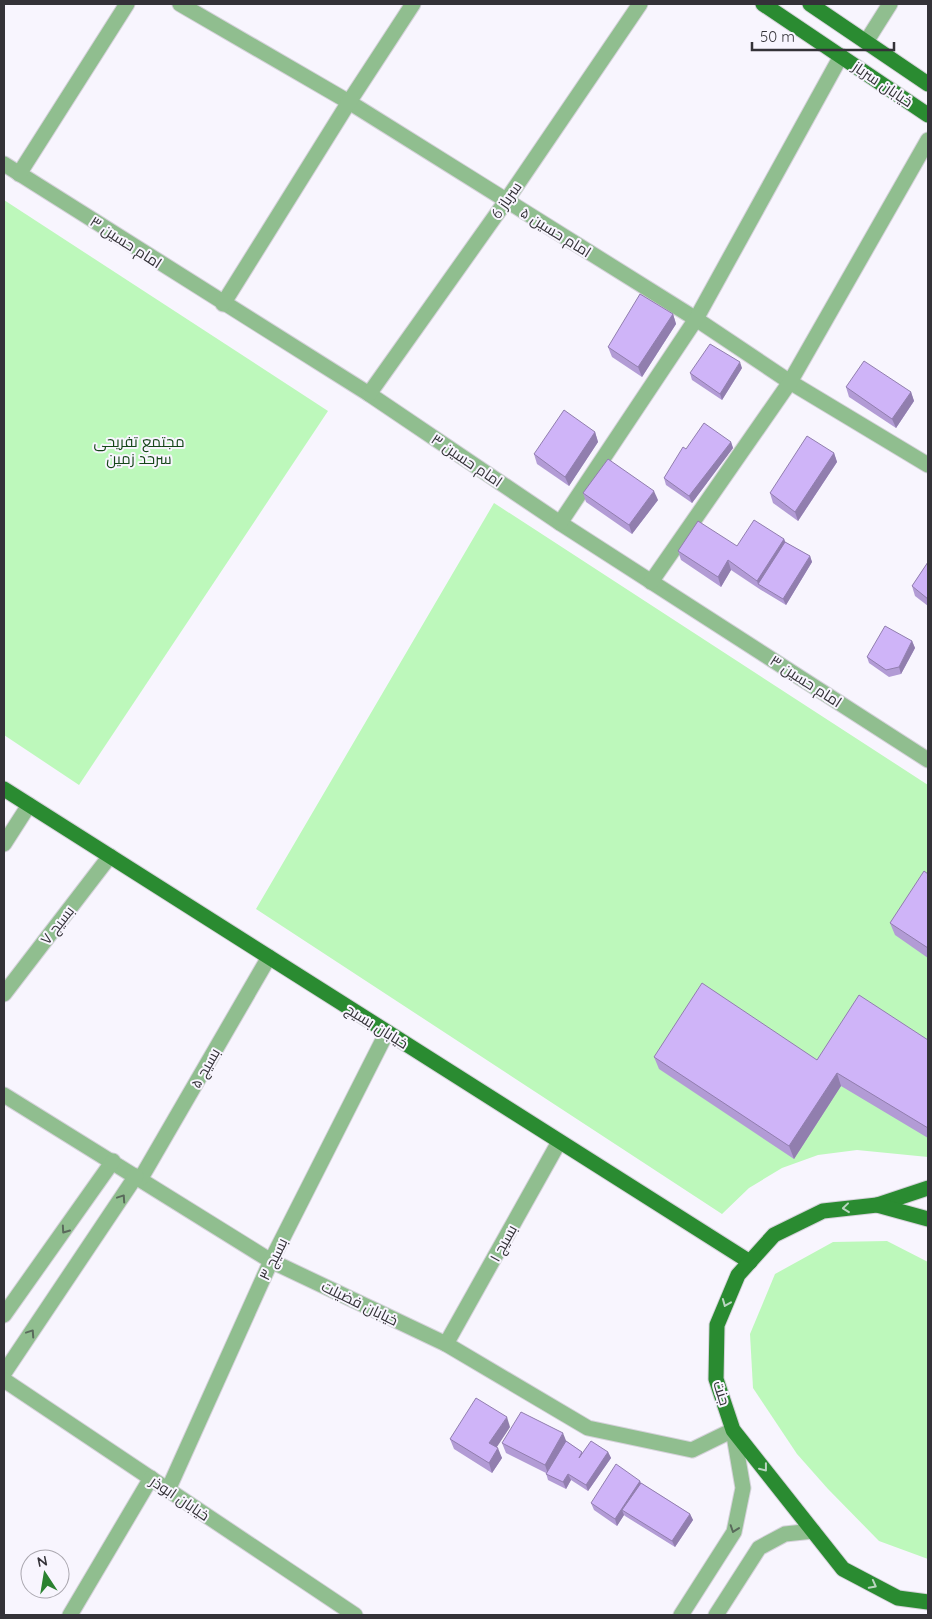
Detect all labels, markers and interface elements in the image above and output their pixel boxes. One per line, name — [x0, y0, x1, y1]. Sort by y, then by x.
scale bar — [752, 20, 894, 52]
text: 50 m — [760, 27, 795, 46]
street label: خیابان سرباز — [848, 56, 917, 112]
street label: سرباز 6 — [486, 178, 526, 222]
street label: امام حسین ۵ — [517, 203, 595, 262]
street label: امام حسین ۳ — [86, 212, 166, 273]
street label: امام حسین ۳ — [427, 429, 506, 492]
park label: مجتمع تفریحی سرحد زمین — [93, 432, 185, 469]
street label: امام حسین ۳ — [766, 651, 846, 712]
street label: بسیج ۷ — [36, 902, 80, 950]
street label: خیابان بسیج — [341, 999, 412, 1054]
street label: بسیج ۵ — [186, 1045, 226, 1092]
one-way arrow — [116, 1194, 125, 1203]
one-way arrow — [842, 1202, 850, 1213]
street label: بسیج ۱ — [485, 1221, 523, 1266]
one-way arrow — [62, 1224, 71, 1234]
street label: بسیج ۳ — [255, 1235, 293, 1284]
street label: خیابان فضیلت — [318, 1276, 401, 1331]
one-way arrow — [722, 1298, 732, 1307]
one-way arrow — [25, 1329, 34, 1338]
street label: جنت — [709, 1378, 735, 1408]
one-way arrow — [758, 1462, 766, 1471]
street label: خیابان ابوذر — [145, 1471, 213, 1526]
one-way arrow — [729, 1524, 739, 1533]
north arrow — [20, 1549, 70, 1599]
text: N — [35, 1551, 49, 1571]
one-way arrow — [868, 1579, 877, 1589]

